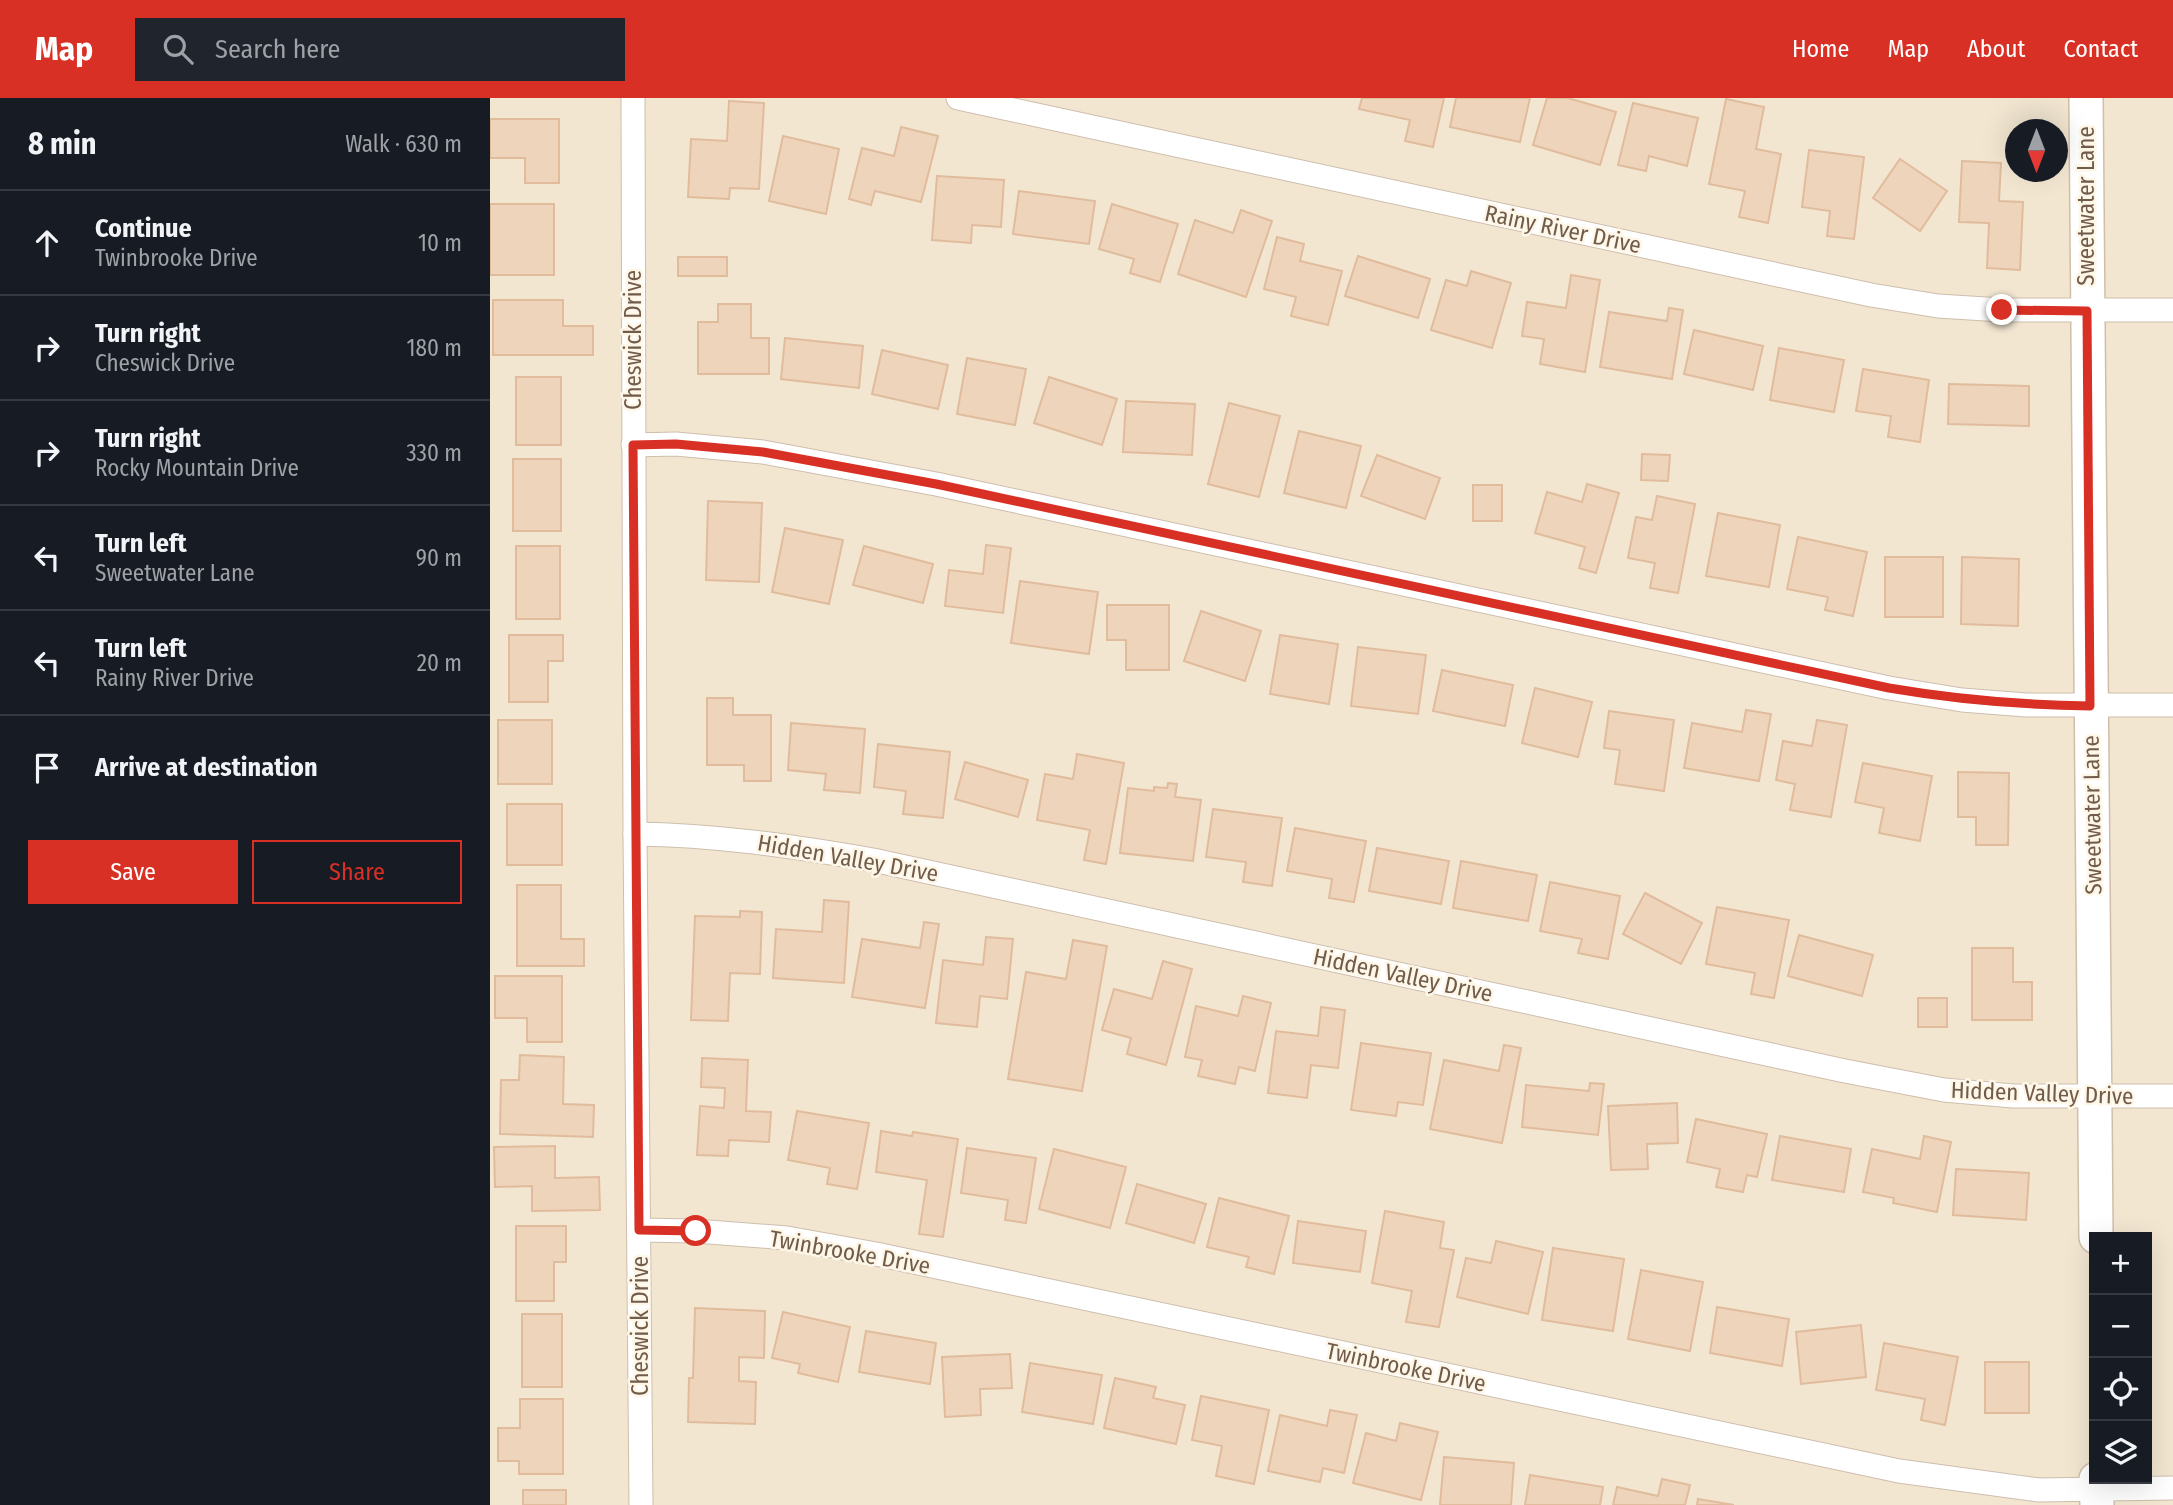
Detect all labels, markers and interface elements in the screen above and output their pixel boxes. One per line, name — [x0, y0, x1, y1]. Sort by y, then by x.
search box — [135, 18, 625, 81]
text: Map — [35, 29, 93, 69]
icon: search — [159, 30, 197, 68]
text: Search here — [215, 34, 340, 65]
text: Home — [1792, 35, 1849, 63]
text: Map — [1887, 35, 1929, 63]
text: About — [1967, 35, 2025, 63]
text: Contact — [2063, 35, 2138, 63]
north arrow — [2005, 119, 2068, 182]
text: 8 min — [28, 126, 96, 162]
street label: Sweetwater Lane — [2072, 126, 2100, 286]
text: Walk · 630 m — [345, 130, 462, 158]
street label: Rainy River Drive — [1482, 199, 1644, 259]
text: Continue — [95, 213, 192, 244]
icon: ahead — [28, 224, 66, 262]
text: 10 m — [418, 229, 462, 257]
text: Twinbrooke Drive — [95, 244, 258, 272]
street label: Cheswick Drive — [619, 270, 647, 410]
route end — [1986, 294, 2017, 325]
text: Turn right — [95, 318, 201, 349]
icon: right — [28, 329, 66, 367]
text: 180 m — [406, 334, 462, 362]
text: Cheswick Drive — [95, 349, 235, 377]
text: Turn right — [95, 423, 201, 454]
icon: right — [28, 434, 66, 472]
text: 330 m — [406, 439, 462, 467]
text: Rocky Mountain Drive — [95, 454, 299, 482]
text: Turn left — [95, 528, 187, 559]
icon: left — [28, 539, 66, 577]
text: 90 m — [416, 544, 462, 572]
text: Sweetwater Lane — [95, 559, 255, 587]
text: Turn left — [95, 633, 187, 664]
icon: left — [28, 644, 66, 682]
text: 20 m — [417, 649, 462, 677]
text: Rainy River Drive — [95, 664, 254, 692]
street label: Sweetwater Lane — [2077, 735, 2107, 895]
icon: arrive — [28, 749, 66, 787]
text: Arrive at destination — [95, 752, 318, 783]
street label: Hidden Valley Drive — [756, 828, 940, 888]
button: Save — [28, 840, 238, 904]
button: Share — [252, 840, 462, 904]
street label: Hidden Valley Drive — [1311, 942, 1495, 1008]
street label: Hidden Valley Drive — [1950, 1076, 2134, 1110]
route start — [680, 1215, 711, 1246]
street label: Twinbrooke Drive — [767, 1224, 933, 1280]
map controls — [2089, 1232, 2152, 1484]
button: + — [2089, 1232, 2152, 1295]
street label: Cheswick Drive — [626, 1256, 654, 1396]
button: − — [2089, 1295, 2152, 1358]
street label: Twinbrooke Drive — [1324, 1336, 1488, 1398]
button: locate — [2089, 1358, 2152, 1421]
button: layers — [2089, 1421, 2152, 1484]

